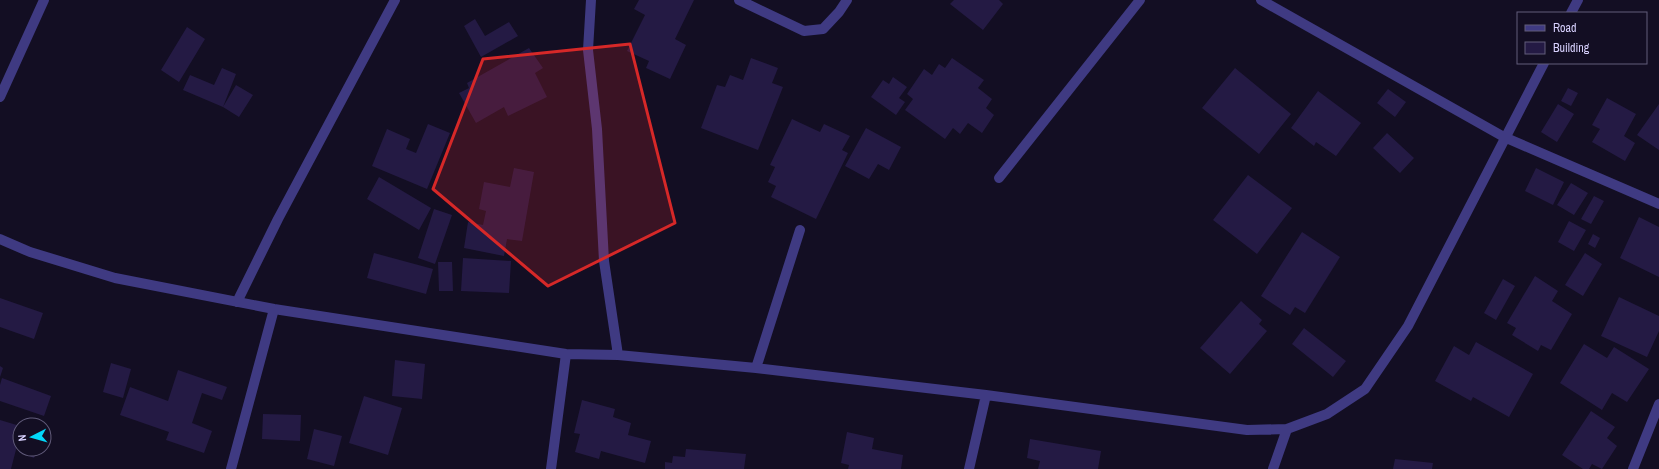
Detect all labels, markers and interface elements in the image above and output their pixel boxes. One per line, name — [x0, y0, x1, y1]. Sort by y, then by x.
legend — [1517, 12, 1647, 64]
text: Road — [1553, 20, 1577, 36]
text: Building — [1553, 40, 1590, 56]
north arrow — [12, 417, 52, 457]
text: N — [15, 434, 29, 442]

